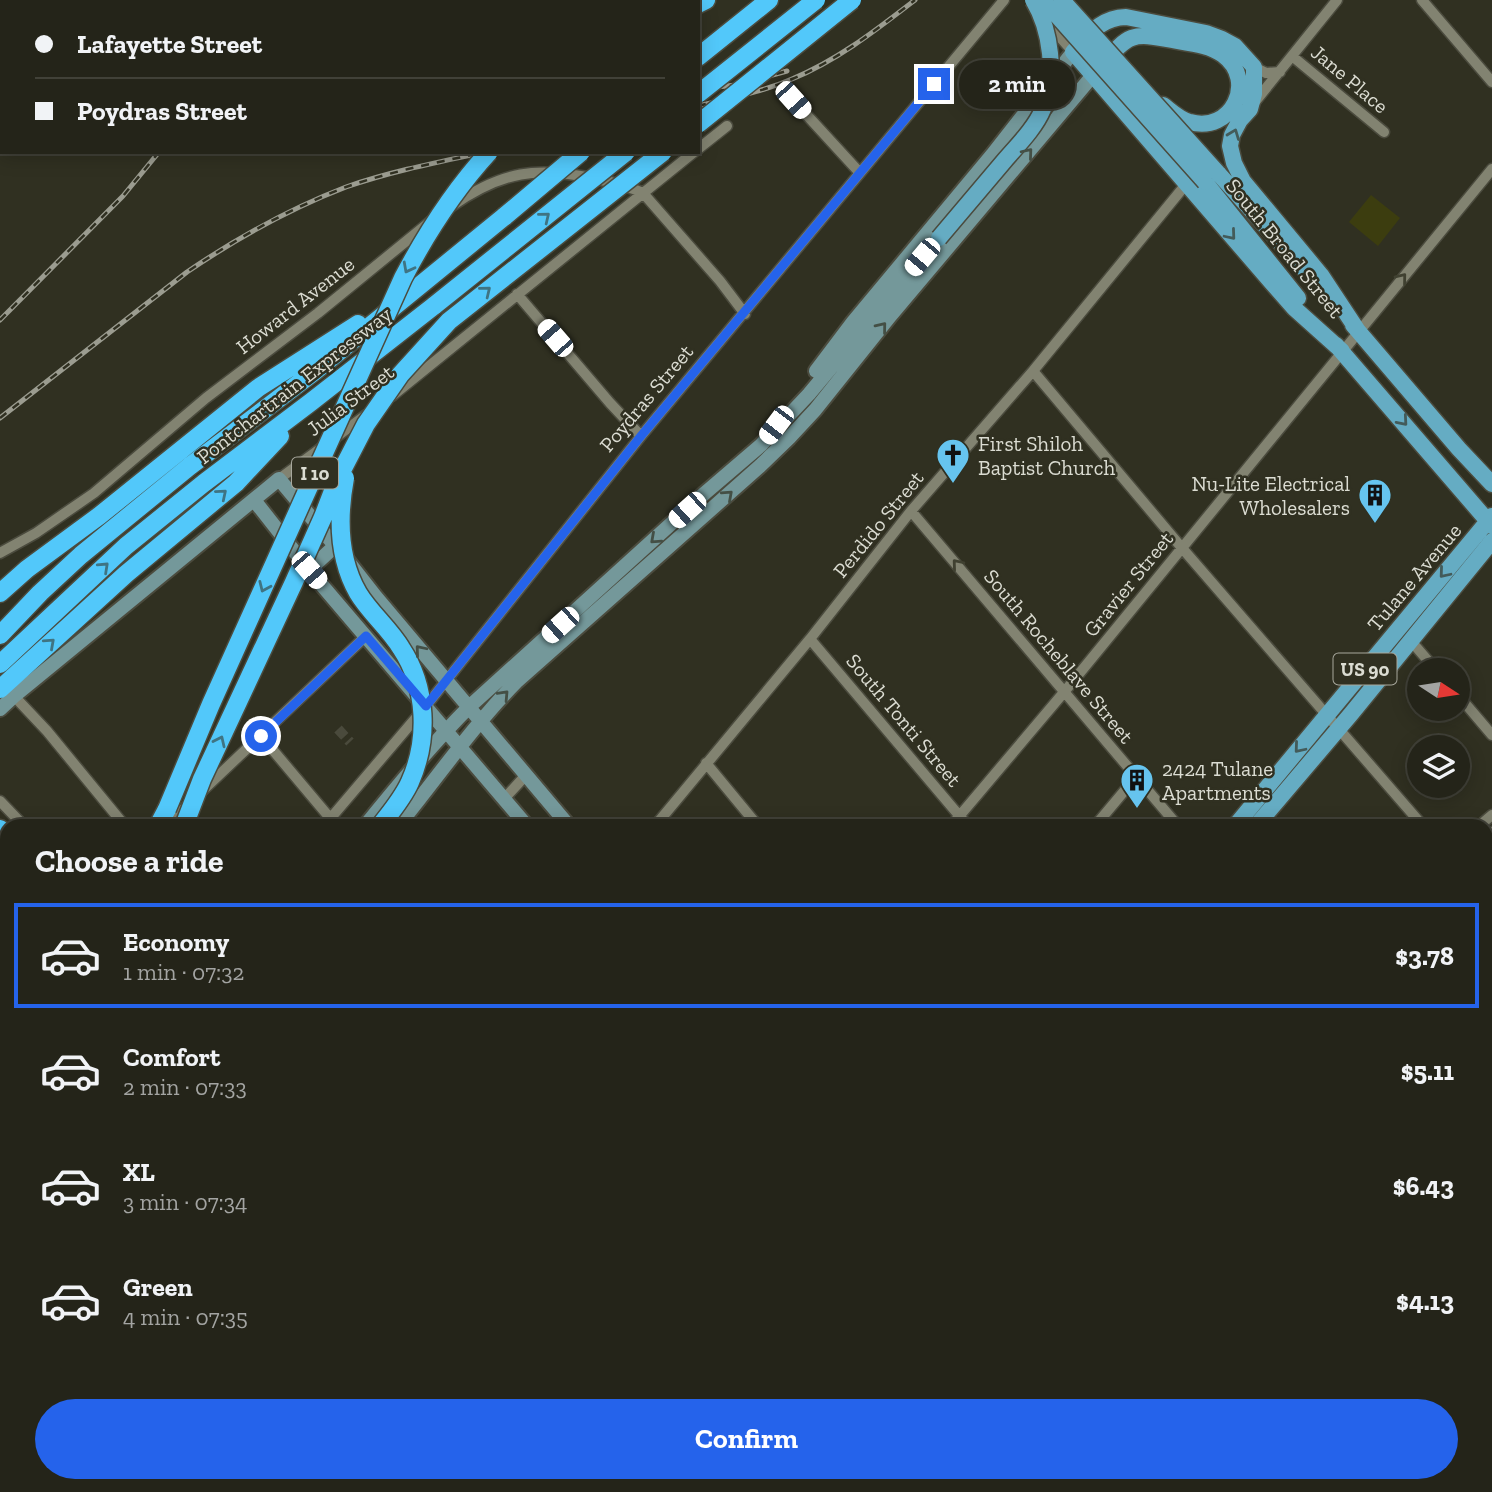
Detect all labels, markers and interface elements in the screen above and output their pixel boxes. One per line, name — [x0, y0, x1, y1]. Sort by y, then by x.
text: Lafayette Street — [77, 28, 262, 60]
street label: Jane Place — [1306, 39, 1394, 119]
callout: 2 min — [958, 60, 1074, 108]
route end — [918, 68, 950, 100]
text: 2 min — [988, 70, 1046, 98]
car — [772, 77, 815, 123]
text: Poydras Street — [77, 95, 247, 127]
one-way arrow — [1226, 129, 1240, 141]
one-way arrow — [1020, 148, 1032, 161]
street label: South Broad Street — [1221, 173, 1349, 323]
one-way arrow — [538, 212, 550, 225]
one-way arrow — [1223, 227, 1235, 240]
car — [901, 234, 944, 280]
street label: Howard Avenue — [231, 251, 359, 359]
one-way arrow — [403, 261, 416, 273]
one-way arrow — [1394, 273, 1406, 286]
one-way arrow — [479, 287, 491, 300]
street label: Pontchartrain Expressway — [192, 301, 397, 469]
car — [534, 315, 577, 361]
one-way arrow — [873, 323, 886, 335]
street label: Poydras Street — [594, 339, 698, 457]
street label: Julia Street — [301, 359, 399, 441]
car — [755, 402, 798, 448]
one-way arrow — [1395, 413, 1407, 426]
place label: First Shiloh Baptist Church — [978, 431, 1115, 480]
church icon: First Shiloh Baptist Church — [934, 436, 972, 485]
road number: I 10 — [292, 458, 338, 488]
street label: Perdido Street — [827, 465, 929, 582]
place label: Nu-Lite Electrical Wholesalers — [1192, 471, 1350, 520]
building icon: Nu-Lite Electrical Wholesalers — [1356, 476, 1394, 525]
car — [665, 488, 710, 532]
one-way arrow — [215, 490, 227, 503]
one-way arrow — [720, 490, 733, 503]
street label: Tulane Avenue — [1362, 518, 1466, 636]
street label: Gravier Street — [1078, 526, 1178, 642]
one-way arrow — [650, 531, 663, 543]
car — [288, 547, 331, 593]
one-way arrow — [953, 560, 965, 573]
one-way arrow — [96, 563, 109, 576]
street label: South Rocheblave Street — [979, 564, 1139, 748]
one-way arrow — [1440, 565, 1452, 578]
one-way arrow — [258, 580, 272, 592]
car — [538, 603, 583, 647]
one-way arrow — [42, 639, 55, 652]
one-way arrow — [416, 646, 429, 658]
street label: South Tonti Street — [841, 648, 967, 792]
road number: US 90 — [1334, 654, 1396, 684]
north arrow — [1407, 658, 1470, 721]
map controls — [1407, 658, 1470, 798]
one-way arrow — [495, 690, 508, 703]
route start — [245, 720, 277, 752]
one-way arrow — [212, 735, 226, 748]
button: layers — [1407, 735, 1470, 798]
one-way arrow — [1295, 740, 1307, 753]
place label: 2424 Tulane Apartments — [1162, 756, 1273, 805]
building icon: 2424 Tulane Apartments — [1118, 761, 1156, 810]
text: Choose a ride — [35, 842, 223, 880]
icon: car — [39, 924, 102, 987]
text: Economy — [123, 926, 229, 958]
text: $3.78 — [1395, 940, 1454, 972]
text: 1 min · 07:32 — [123, 958, 244, 986]
icon: car — [39, 1039, 102, 1102]
text: Comfort — [123, 1041, 220, 1073]
text: $5.11 — [1401, 1055, 1454, 1087]
text: 2 min · 07:33 — [123, 1073, 247, 1101]
icon: car — [39, 1154, 102, 1217]
text: XL — [123, 1156, 155, 1188]
text: $6.43 — [1393, 1170, 1454, 1202]
text: 3 min · 07:34 — [123, 1188, 247, 1216]
icon: car — [39, 1269, 102, 1332]
text: Green — [123, 1271, 193, 1303]
text: $4.13 — [1396, 1285, 1454, 1317]
text: 4 min · 07:35 — [123, 1303, 248, 1331]
button: Confirm — [35, 1399, 1458, 1479]

